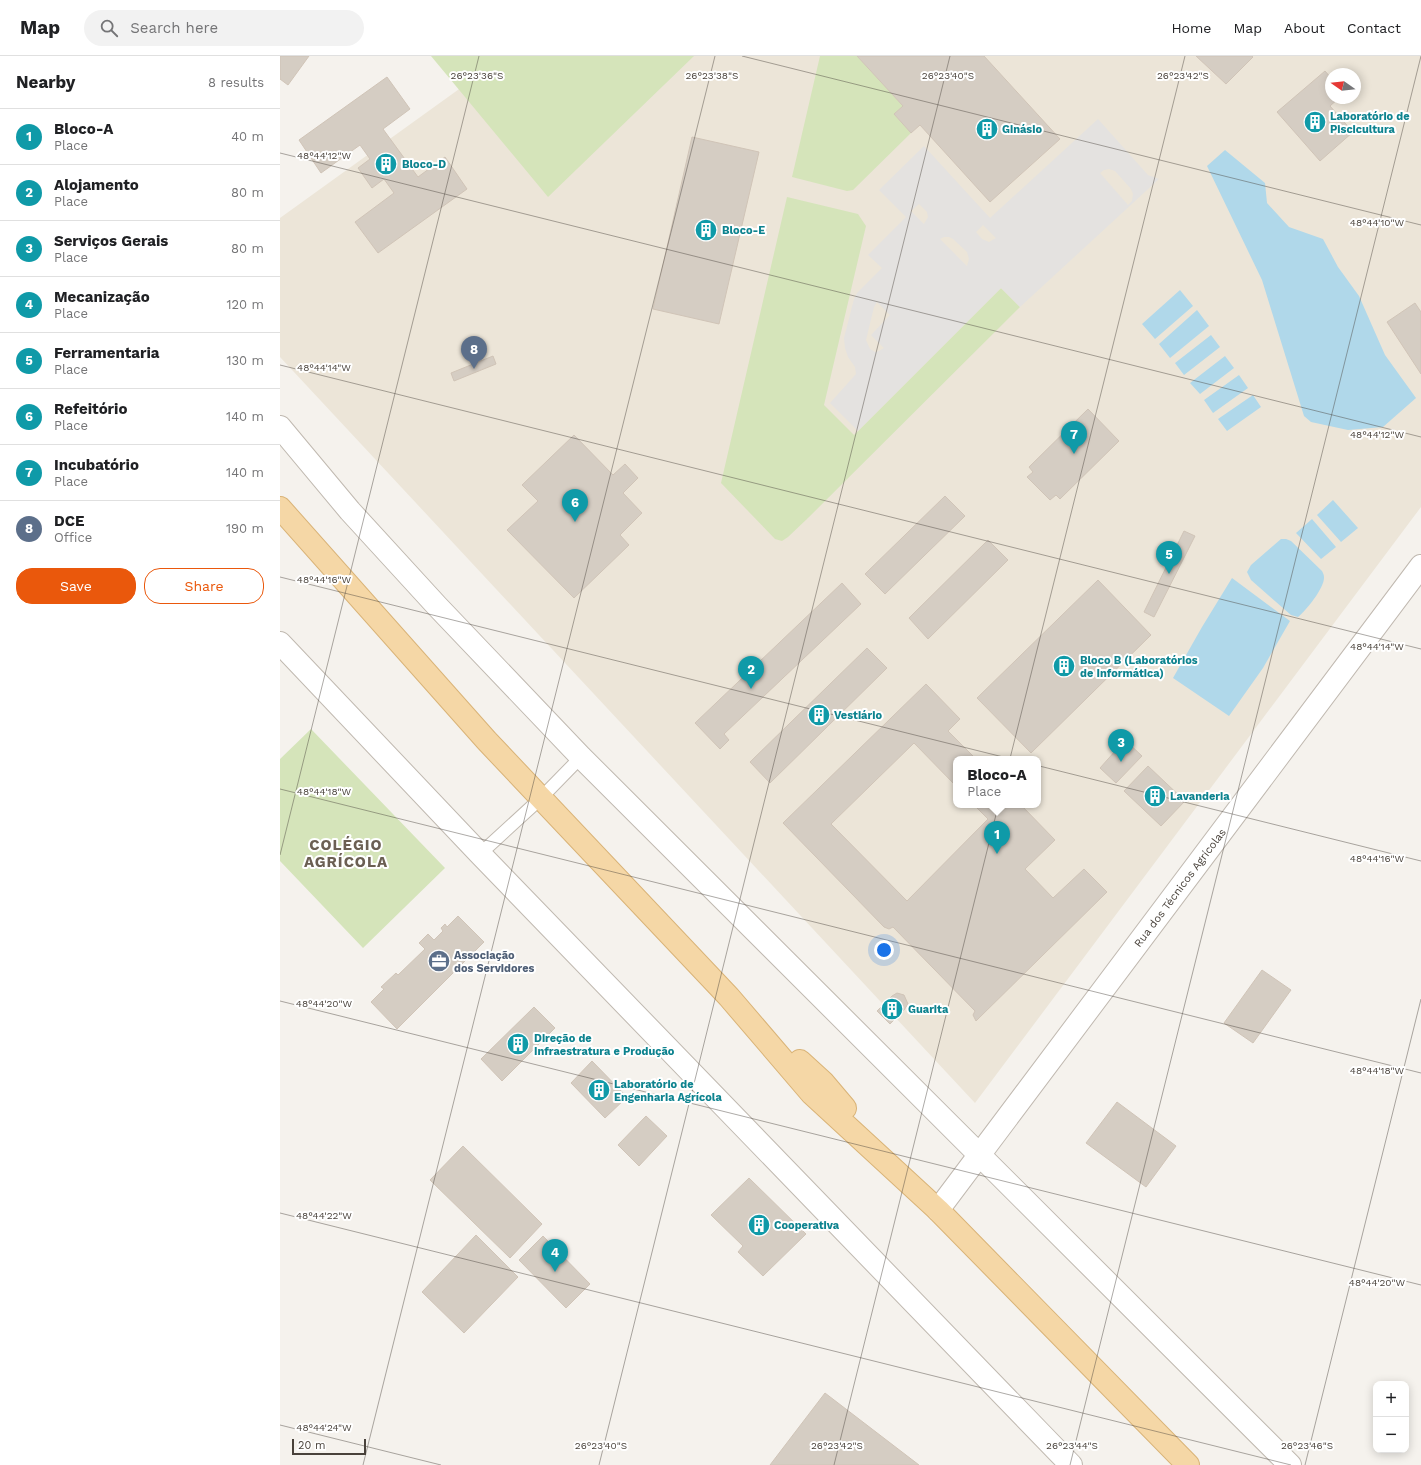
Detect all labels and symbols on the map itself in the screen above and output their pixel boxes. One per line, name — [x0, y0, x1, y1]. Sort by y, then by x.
north arrow — [1325, 68, 1361, 104]
text: 26°23'36"S — [451, 70, 503, 81]
text: 26°23'38"S — [686, 70, 738, 81]
text: 26°23'40"S — [922, 70, 974, 81]
text: 26°23'42"S — [1157, 70, 1209, 81]
building icon: Laboratório de Piscicultura — [1302, 109, 1328, 135]
place label: Laboratório de Piscicultura — [1330, 110, 1410, 136]
building icon: Ginásio — [974, 116, 1000, 142]
place label: Ginásio — [1002, 123, 1042, 136]
text: 48°44'12"W — [297, 150, 351, 161]
building icon: Bloco-D — [373, 151, 399, 177]
place label: Bloco-D — [402, 158, 446, 171]
building icon: Bloco-E — [693, 217, 719, 243]
text: 48°44'10"W — [1350, 217, 1405, 228]
place label: Bloco-E — [722, 224, 765, 237]
pin: 8 — [461, 336, 487, 369]
text: 48°44'14"W — [297, 362, 351, 373]
pin: 7 — [1061, 421, 1087, 454]
text: 48°44'12"W — [1350, 429, 1404, 440]
pin: 6 — [562, 489, 588, 522]
pin: 5 — [1156, 541, 1182, 574]
text: 48°44'16"W — [297, 574, 352, 585]
text: 48°44'14"W — [1350, 641, 1404, 652]
building icon: Bloco B (Laboratórios de Informática) — [1051, 653, 1077, 679]
place label: Bloco B (Laboratórios de Informática) — [1080, 654, 1198, 680]
pin: 2 — [738, 656, 764, 689]
building icon: Vestiário — [806, 702, 832, 728]
place label: Vestiário — [834, 709, 882, 722]
pin: 3 — [1108, 729, 1134, 762]
building icon: Lavanderia — [1142, 783, 1168, 809]
text: 48°44'18"W — [297, 786, 352, 797]
place label: Lavanderia — [1170, 790, 1230, 803]
pin: 1 — [984, 821, 1010, 854]
street label: Rua dos Técnicos Agrícolas — [1132, 826, 1229, 950]
district label: COLÉGIO AGRÍCOLA — [304, 836, 388, 871]
text: 48°44'16"W — [1350, 853, 1405, 864]
your location — [874, 940, 894, 960]
office icon: Associação dos Servidores — [426, 948, 452, 974]
place label: Associação dos Servidores — [454, 949, 535, 975]
building icon: Guarita — [879, 996, 905, 1022]
text: 48°44'20"W — [296, 998, 353, 1009]
place label: Guarita — [908, 1003, 949, 1016]
building icon: Direção de Infraestratura e Produção — [505, 1031, 531, 1057]
place label: Direção de Infraestratura e Produção — [534, 1032, 675, 1058]
text: 48°44'18"W — [1350, 1065, 1405, 1076]
building icon: Laboratório de Engenharia Agrícola — [586, 1077, 612, 1103]
place label: Laboratório de Engenharia Agrícola — [614, 1078, 722, 1104]
text: 48°44'22"W — [296, 1210, 352, 1221]
building icon: Cooperativa — [746, 1212, 772, 1238]
place label: Cooperativa — [774, 1219, 840, 1232]
pin: 4 — [542, 1239, 568, 1272]
text: 48°44'20"W — [1349, 1277, 1406, 1288]
text: 48°44'24"W — [296, 1422, 352, 1433]
scale bar — [292, 1437, 366, 1456]
text: 26°23'40"S — [575, 1440, 627, 1451]
text: 26°23'42"S — [811, 1440, 863, 1451]
text: 26°23'44"S — [1046, 1440, 1098, 1451]
text: 26°23'46"S — [1281, 1440, 1333, 1451]

